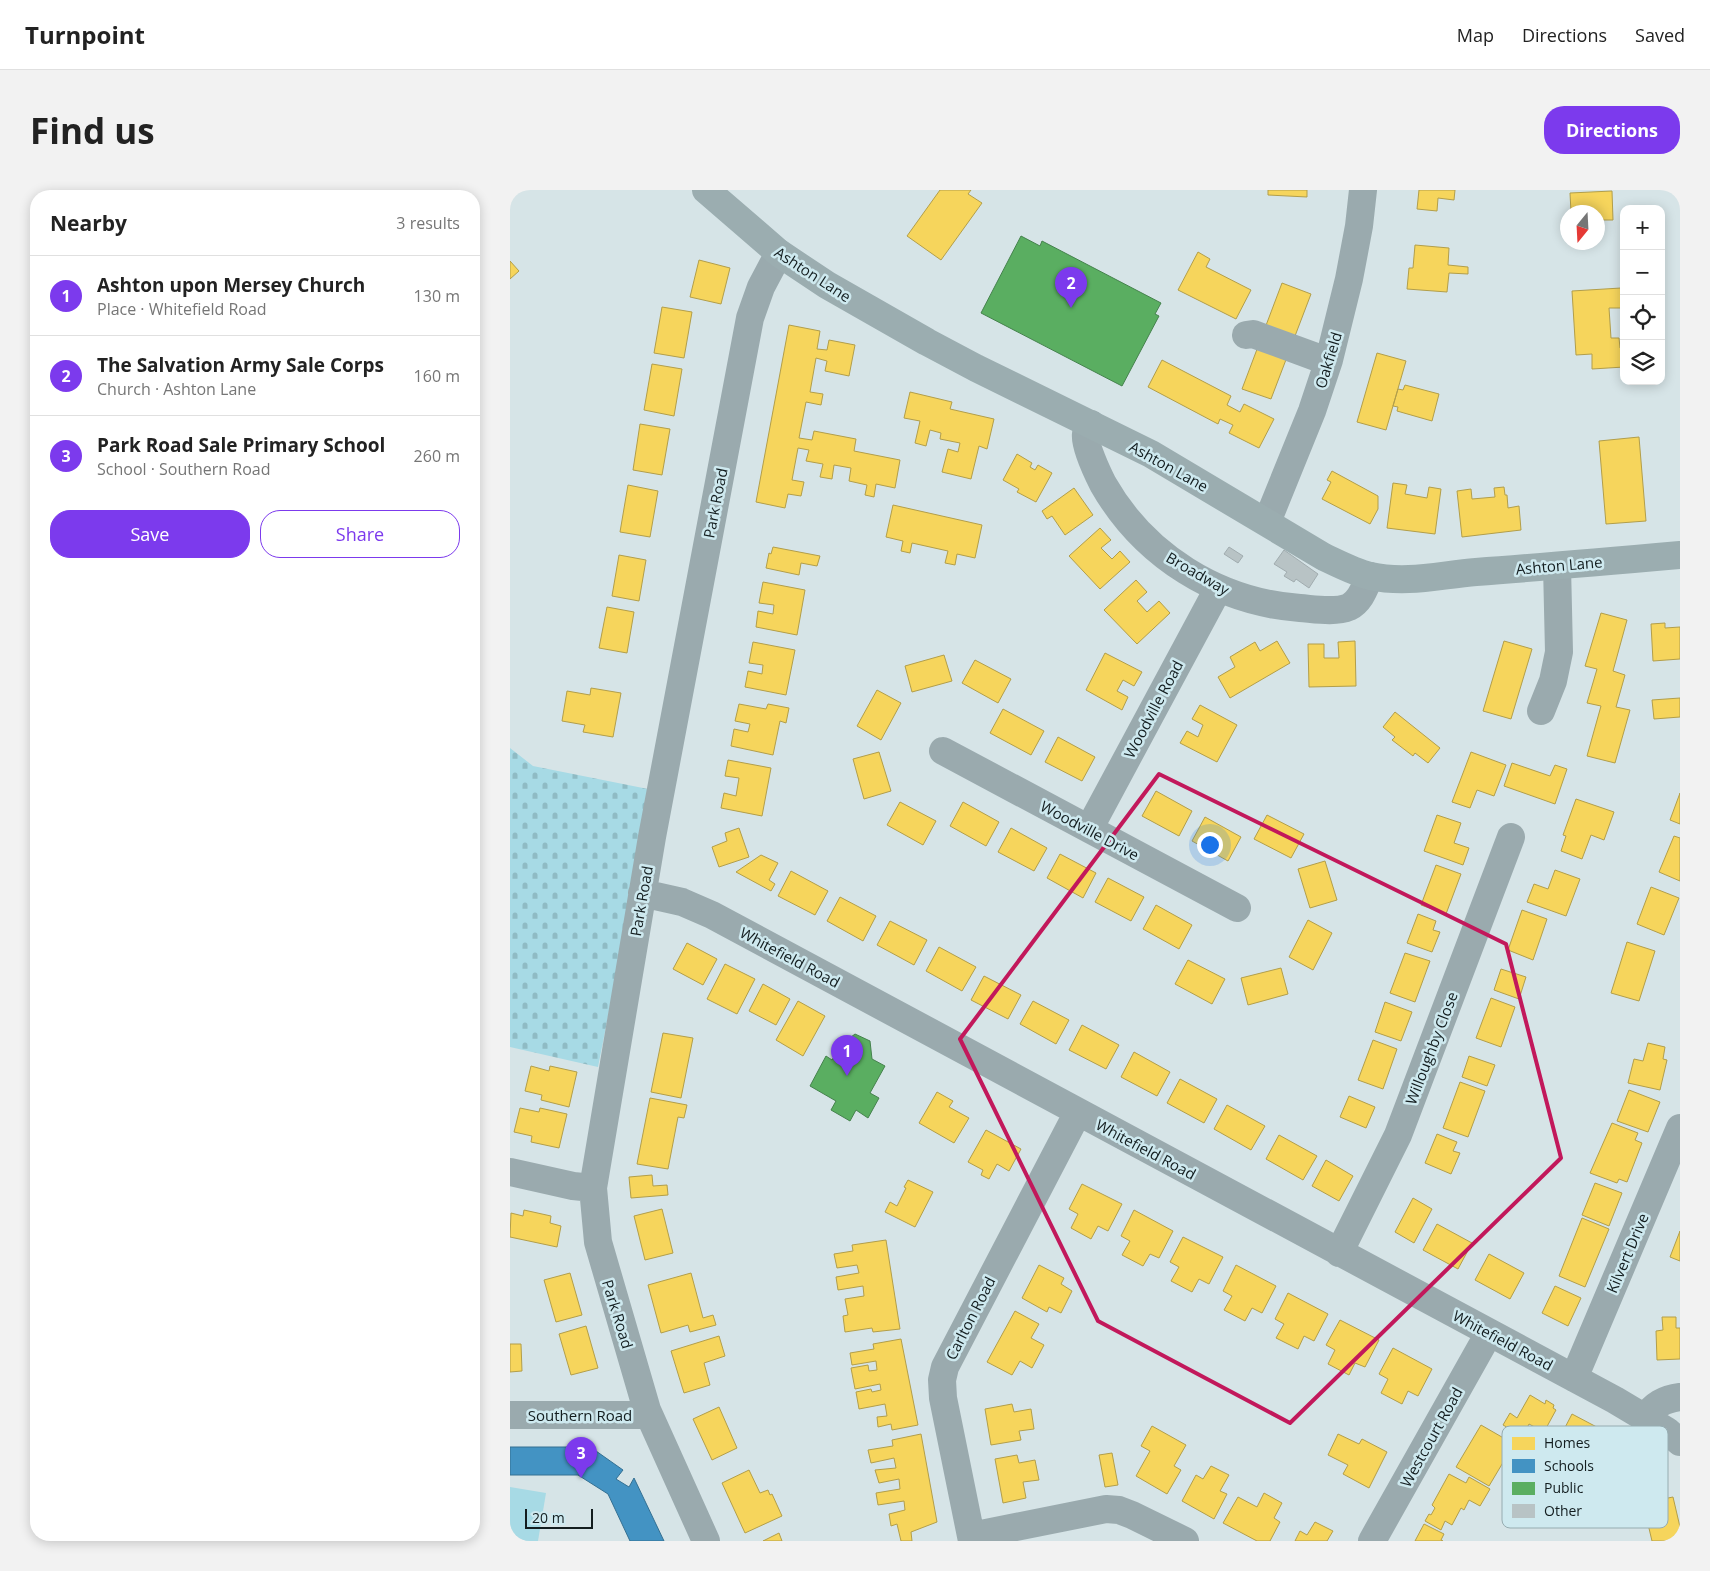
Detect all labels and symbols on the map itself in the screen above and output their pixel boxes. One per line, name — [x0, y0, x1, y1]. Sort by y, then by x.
north arrow — [1560, 205, 1605, 250]
street label: Ashton Lane — [771, 242, 855, 306]
pin: 2 — [1055, 267, 1087, 308]
street label: Oakfield — [1310, 329, 1346, 391]
street label: Ashton Lane — [1126, 436, 1212, 496]
street label: Park Road — [698, 466, 732, 540]
street label: Broadway — [1163, 547, 1234, 599]
street label: Ashton Lane — [1515, 551, 1603, 579]
street label: Woodville Road — [1119, 657, 1187, 761]
street label: Woodville Drive — [1037, 796, 1143, 864]
your location — [1197, 832, 1223, 858]
street label: Park Road — [625, 864, 657, 938]
street label: Whitefield Road — [737, 922, 843, 992]
street label: Willoughby Close — [1400, 989, 1462, 1107]
pin: 1 — [831, 1035, 863, 1076]
street label: Whitefield Road — [1093, 1114, 1199, 1184]
street label: Kilvert Drive — [1601, 1210, 1653, 1296]
street label: Carlton Road — [940, 1273, 1000, 1363]
street label: Park Road — [598, 1277, 638, 1351]
street label: Whitefield Road — [1450, 1305, 1556, 1375]
street label: Westcourt Road — [1395, 1383, 1467, 1491]
street label: Southern Road — [528, 1405, 632, 1425]
legend — [1502, 1426, 1668, 1528]
text: Homes — [1544, 1433, 1591, 1452]
pin: 3 — [565, 1437, 597, 1478]
text: Schools — [1544, 1456, 1594, 1475]
text: Public — [1544, 1478, 1584, 1497]
text: Other — [1544, 1501, 1582, 1520]
scale bar — [525, 1506, 592, 1529]

